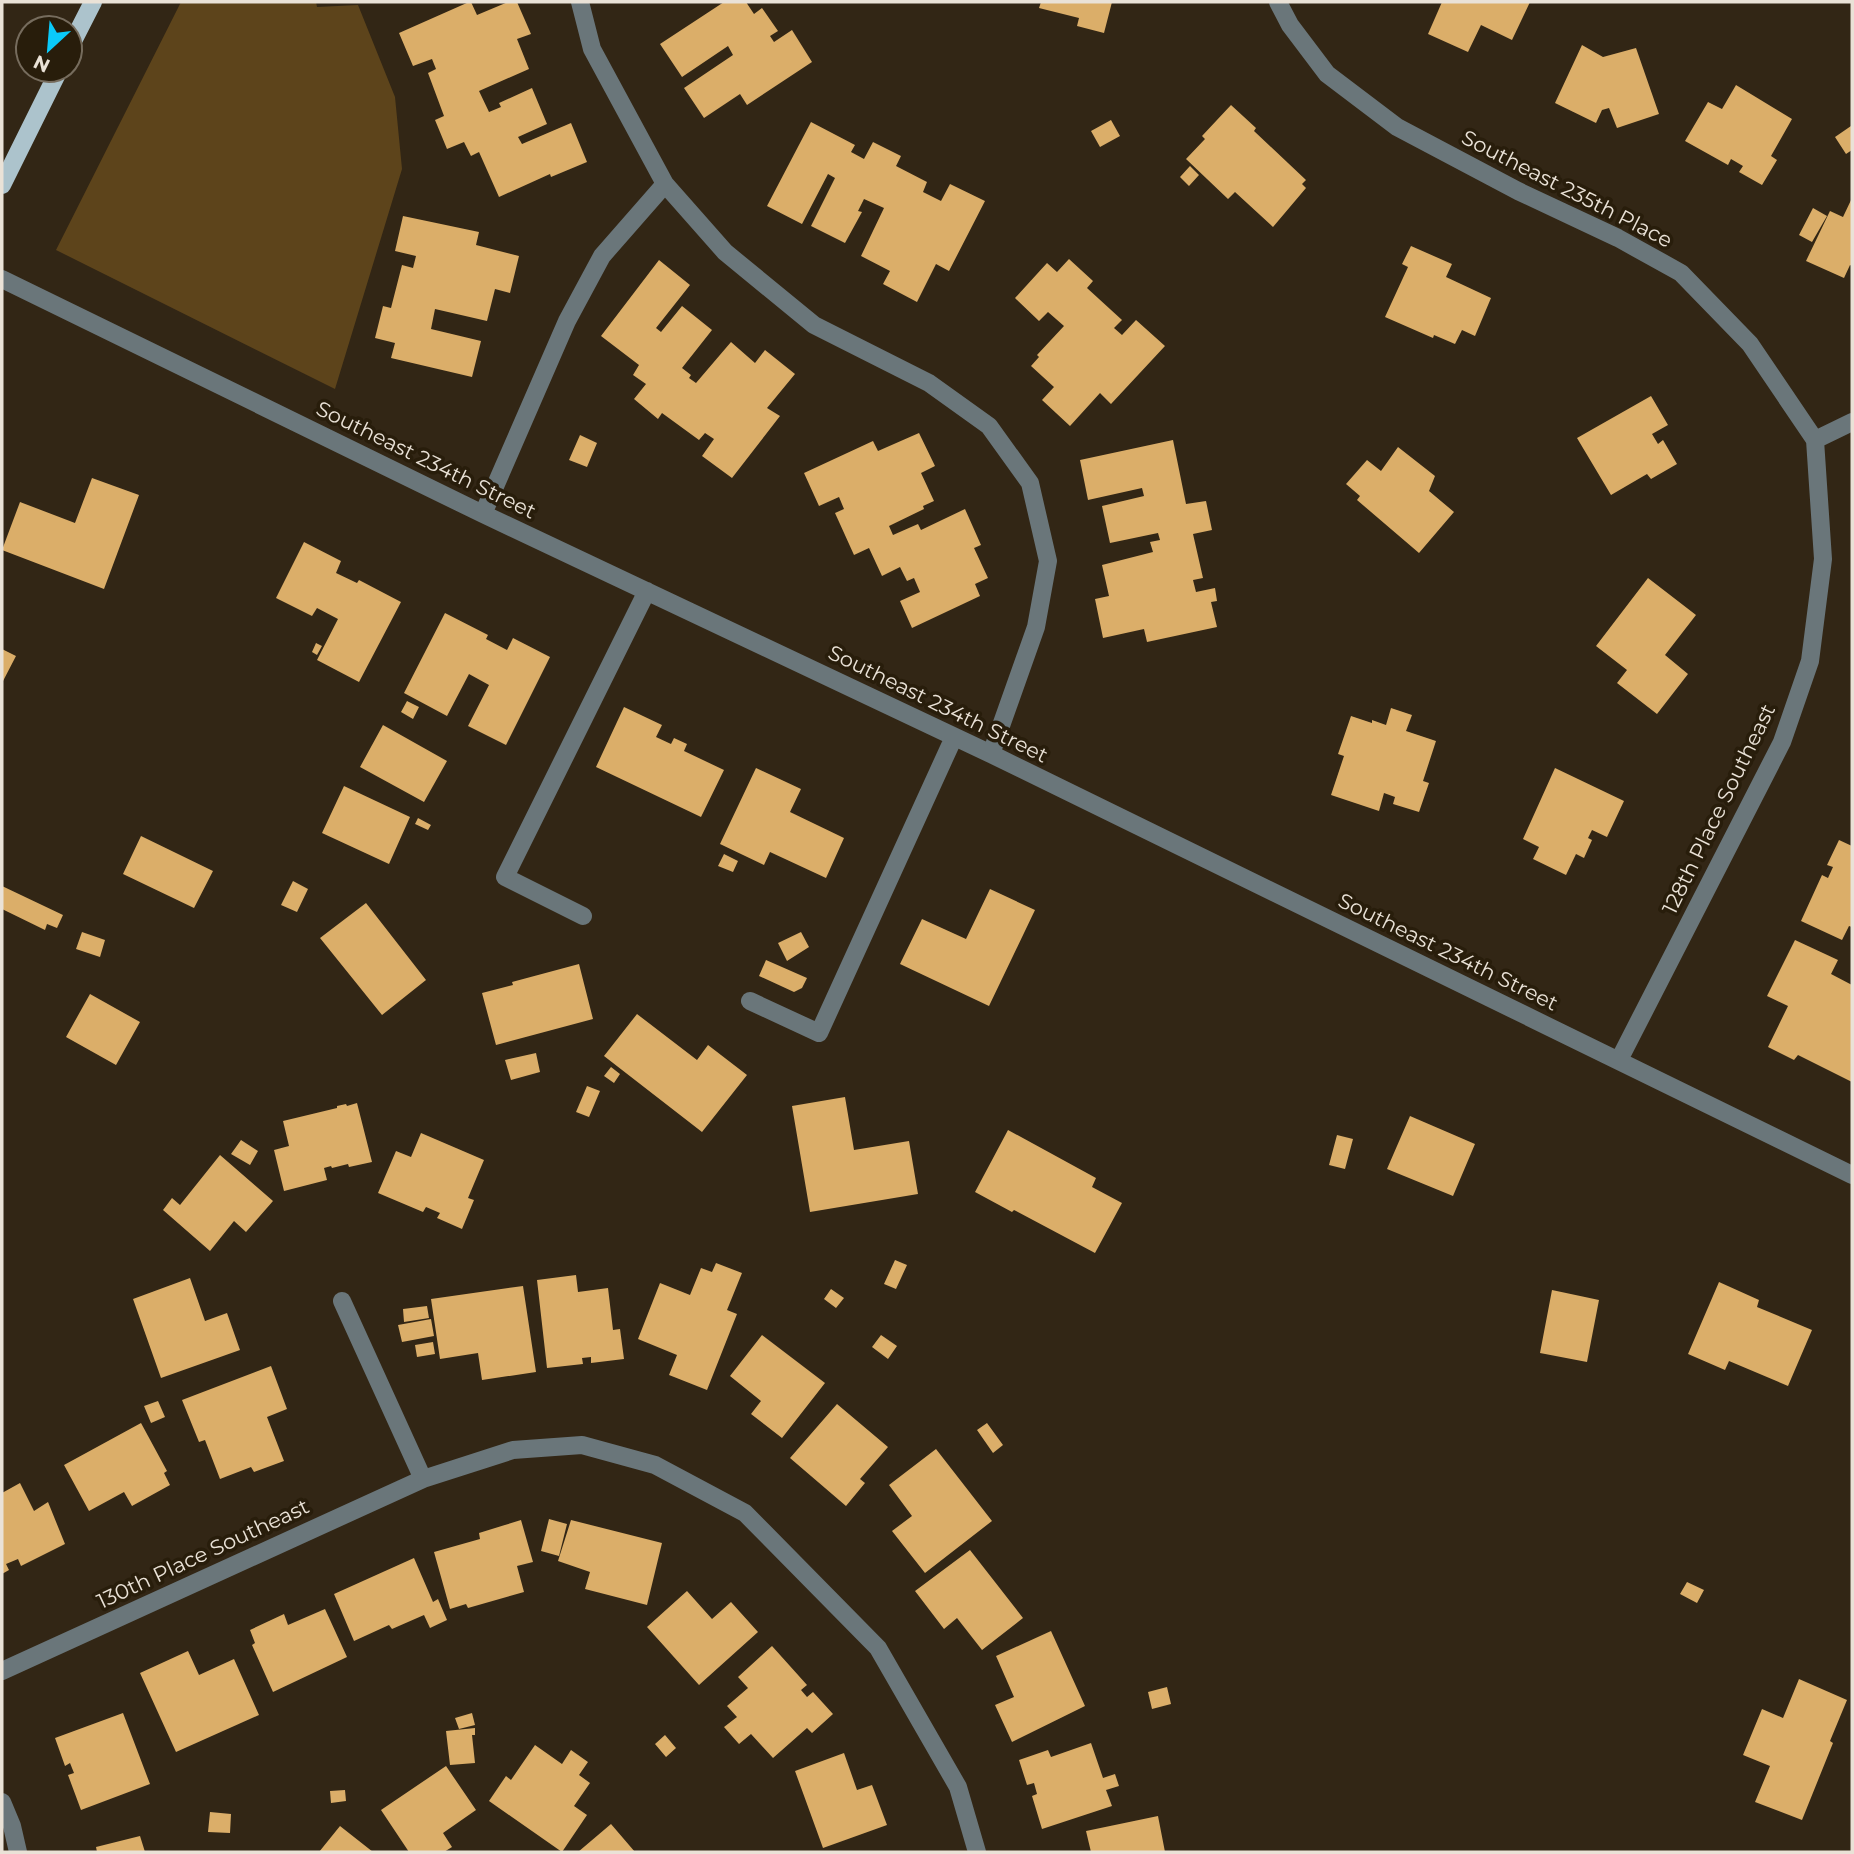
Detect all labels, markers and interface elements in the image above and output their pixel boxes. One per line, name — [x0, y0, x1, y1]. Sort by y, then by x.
north arrow — [14, 14, 84, 84]
text: N — [30, 50, 54, 78]
street label: Southeast 235th Place — [1458, 125, 1677, 253]
street label: Southeast 234th Street — [312, 395, 540, 524]
street label: Southeast 234th Street — [824, 639, 1052, 768]
street label: 128th Place Southeast — [1657, 700, 1780, 918]
street label: Southeast 234th Street — [1334, 887, 1562, 1016]
street label: 130th Place Southeast — [93, 1493, 313, 1614]

